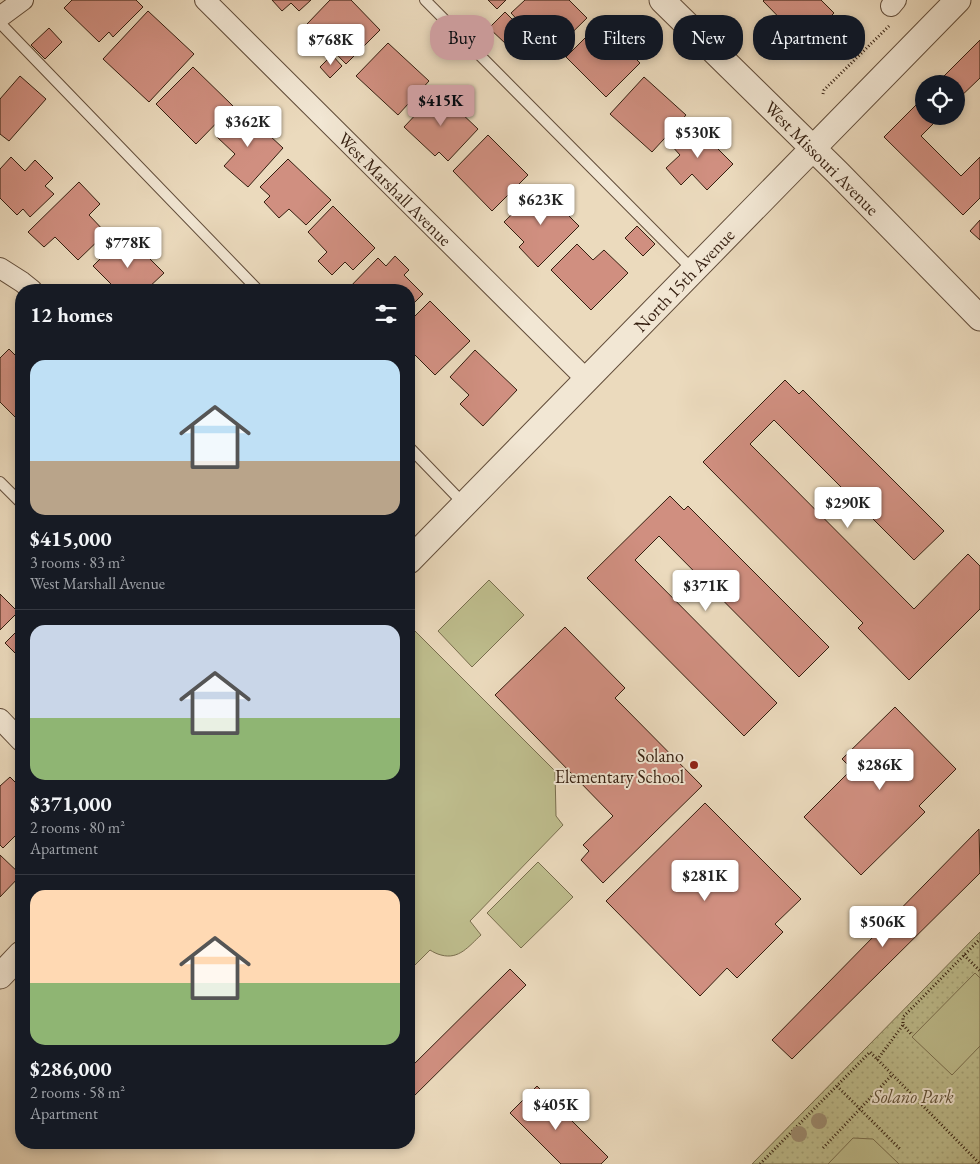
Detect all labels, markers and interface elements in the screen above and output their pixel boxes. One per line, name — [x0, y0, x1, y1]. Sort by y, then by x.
chip: Buy — [430, 15, 494, 60]
chip: Rent — [504, 15, 575, 60]
chip: Filters — [585, 15, 663, 60]
chip: New — [673, 15, 743, 60]
chip: Apartment — [753, 15, 865, 60]
pin: $768K — [296, 23, 366, 66]
text: $768K — [309, 29, 353, 50]
map controls — [915, 75, 965, 125]
button: locate — [915, 75, 965, 125]
pin: $415K — [406, 84, 476, 127]
text: $415K — [419, 90, 463, 111]
street label: West Missouri Avenue — [760, 96, 884, 220]
pin: $362K — [213, 106, 283, 148]
text: $362K — [226, 111, 270, 132]
pin: $530K — [663, 116, 733, 159]
text: $530K — [676, 122, 720, 143]
street label: West Marshall Avenue — [333, 127, 457, 251]
pin: $623K — [506, 184, 576, 226]
text: $623K — [519, 189, 563, 210]
street label: North 15th Avenue — [629, 223, 739, 337]
pin: $778K — [93, 226, 163, 269]
text: $778K — [106, 232, 150, 253]
icon: filters — [372, 300, 400, 328]
text: 12 homes — [30, 301, 113, 328]
icon: home — [170, 392, 260, 482]
pin: $290K — [813, 486, 883, 529]
text: $290K — [826, 492, 870, 513]
text: $415,000 — [30, 525, 112, 552]
text: 3 rooms · 83 m² — [30, 552, 125, 573]
pin: $371K — [671, 570, 741, 612]
text: West Marshall Avenue — [30, 573, 165, 594]
text: $371K — [684, 575, 728, 596]
icon: home — [170, 658, 260, 748]
place label: Solano Elementary School — [555, 744, 684, 788]
pin: $286K — [845, 748, 915, 791]
text: $286K — [858, 754, 902, 775]
marker: Solano Elementary School — [688, 759, 700, 771]
text: $371,000 — [30, 790, 112, 817]
text: 2 rooms · 80 m² — [30, 817, 125, 838]
text: Apartment — [30, 838, 98, 859]
pin: $281K — [670, 860, 740, 902]
text: $281K — [683, 865, 727, 886]
pin: $506K — [848, 906, 918, 948]
text: $506K — [861, 911, 905, 932]
icon: home — [170, 923, 260, 1013]
text: $286,000 — [30, 1055, 112, 1082]
text: 2 rooms · 58 m² — [30, 1082, 125, 1103]
park label: Solano Park — [871, 1085, 954, 1108]
pin: $405K — [521, 1088, 591, 1131]
text: $405K — [534, 1094, 578, 1115]
text: Apartment — [30, 1103, 98, 1124]

